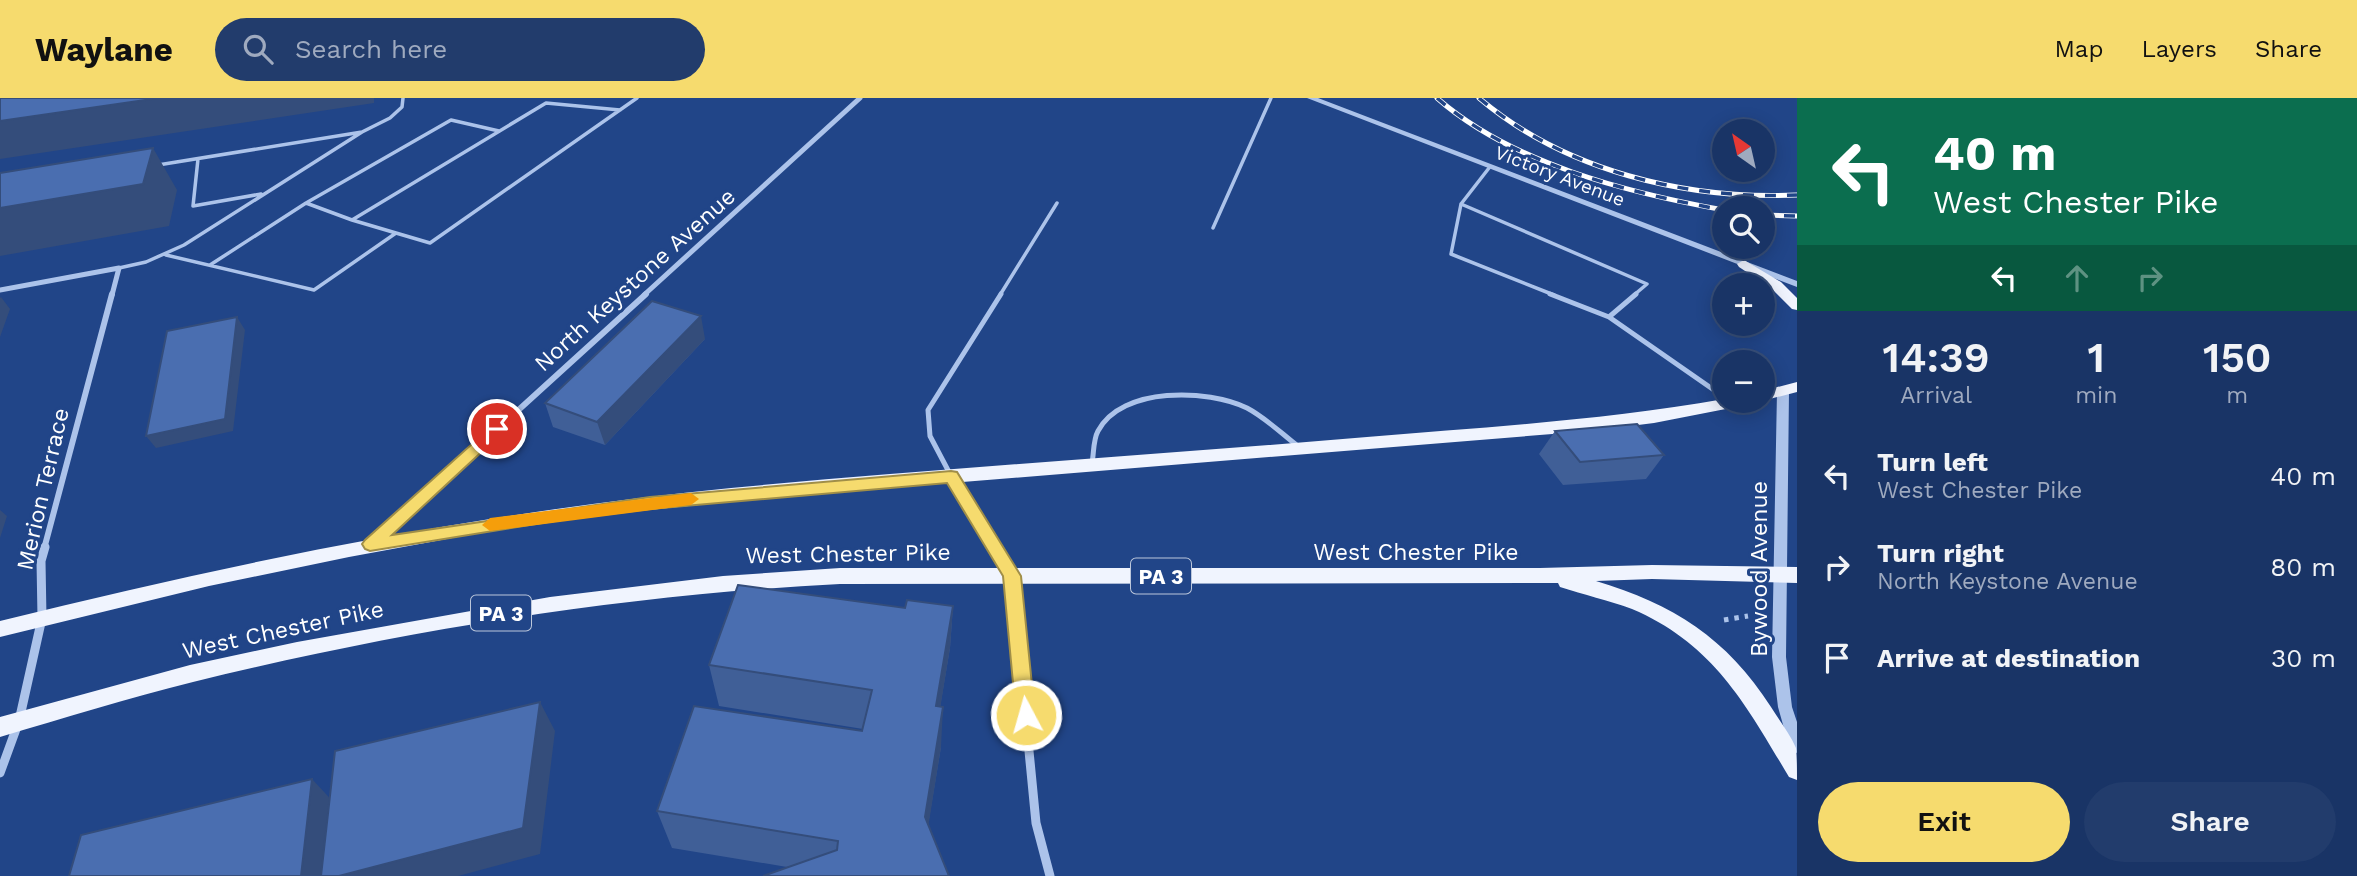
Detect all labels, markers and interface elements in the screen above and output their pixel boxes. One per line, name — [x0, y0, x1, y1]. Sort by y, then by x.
search box — [215, 18, 705, 81]
text: Waylane — [35, 30, 173, 69]
icon: search — [239, 30, 277, 68]
text: Search here — [295, 34, 447, 64]
text: Map — [2055, 35, 2103, 63]
text: Layers — [2141, 35, 2217, 63]
text: Share — [2255, 35, 2322, 63]
north arrow — [1712, 119, 1774, 182]
map controls — [1712, 119, 1775, 413]
text: 40 m — [1933, 124, 2056, 182]
icon: left — [1818, 126, 1909, 217]
street label: Victory Avenue — [1492, 141, 1628, 211]
street label: North Keystone Avenue — [529, 183, 741, 377]
text: West Chester Pike — [1933, 183, 2219, 221]
button: search — [1712, 196, 1775, 259]
icon: left — [1985, 259, 2023, 297]
icon: ahead — [2058, 259, 2096, 297]
icon: right — [2131, 259, 2169, 297]
button: + — [1712, 273, 1775, 336]
text: 14:39 — [1882, 333, 1990, 382]
text: 1 — [2088, 333, 2105, 382]
text: 150 — [2203, 333, 2272, 382]
button: − — [1712, 350, 1775, 413]
text: Arrival — [1900, 382, 1972, 409]
text: min — [2075, 382, 2117, 409]
text: m — [2226, 382, 2248, 409]
pin — [467, 399, 527, 459]
street label: Merion Terrace — [11, 405, 75, 573]
icon: arrive — [478, 410, 516, 448]
text: Turn left — [1877, 447, 1988, 477]
icon: left — [1818, 457, 1856, 495]
text: 40 m — [2270, 461, 2336, 491]
text: West Chester Pike — [1877, 477, 2082, 504]
street label: Bywood Avenue — [1746, 481, 1773, 657]
text: Turn right — [1877, 538, 2004, 568]
street label: West Chester Pike — [745, 539, 951, 569]
street label: West Chester Pike — [1313, 539, 1519, 566]
icon: right — [1818, 548, 1856, 586]
text: 80 m — [2270, 552, 2336, 582]
road number: PA 3 — [1131, 559, 1191, 594]
text: North Keystone Avenue — [1877, 568, 2138, 595]
street label: West Chester Pike — [180, 595, 386, 665]
road number: PA 3 — [471, 596, 531, 630]
icon: arrive — [1818, 639, 1856, 677]
text: Arrive at destination — [1877, 643, 2140, 673]
text: 30 m — [2271, 643, 2336, 673]
position arrow — [989, 678, 1063, 752]
button: Exit — [1818, 782, 2070, 862]
button: Share — [2084, 782, 2336, 862]

